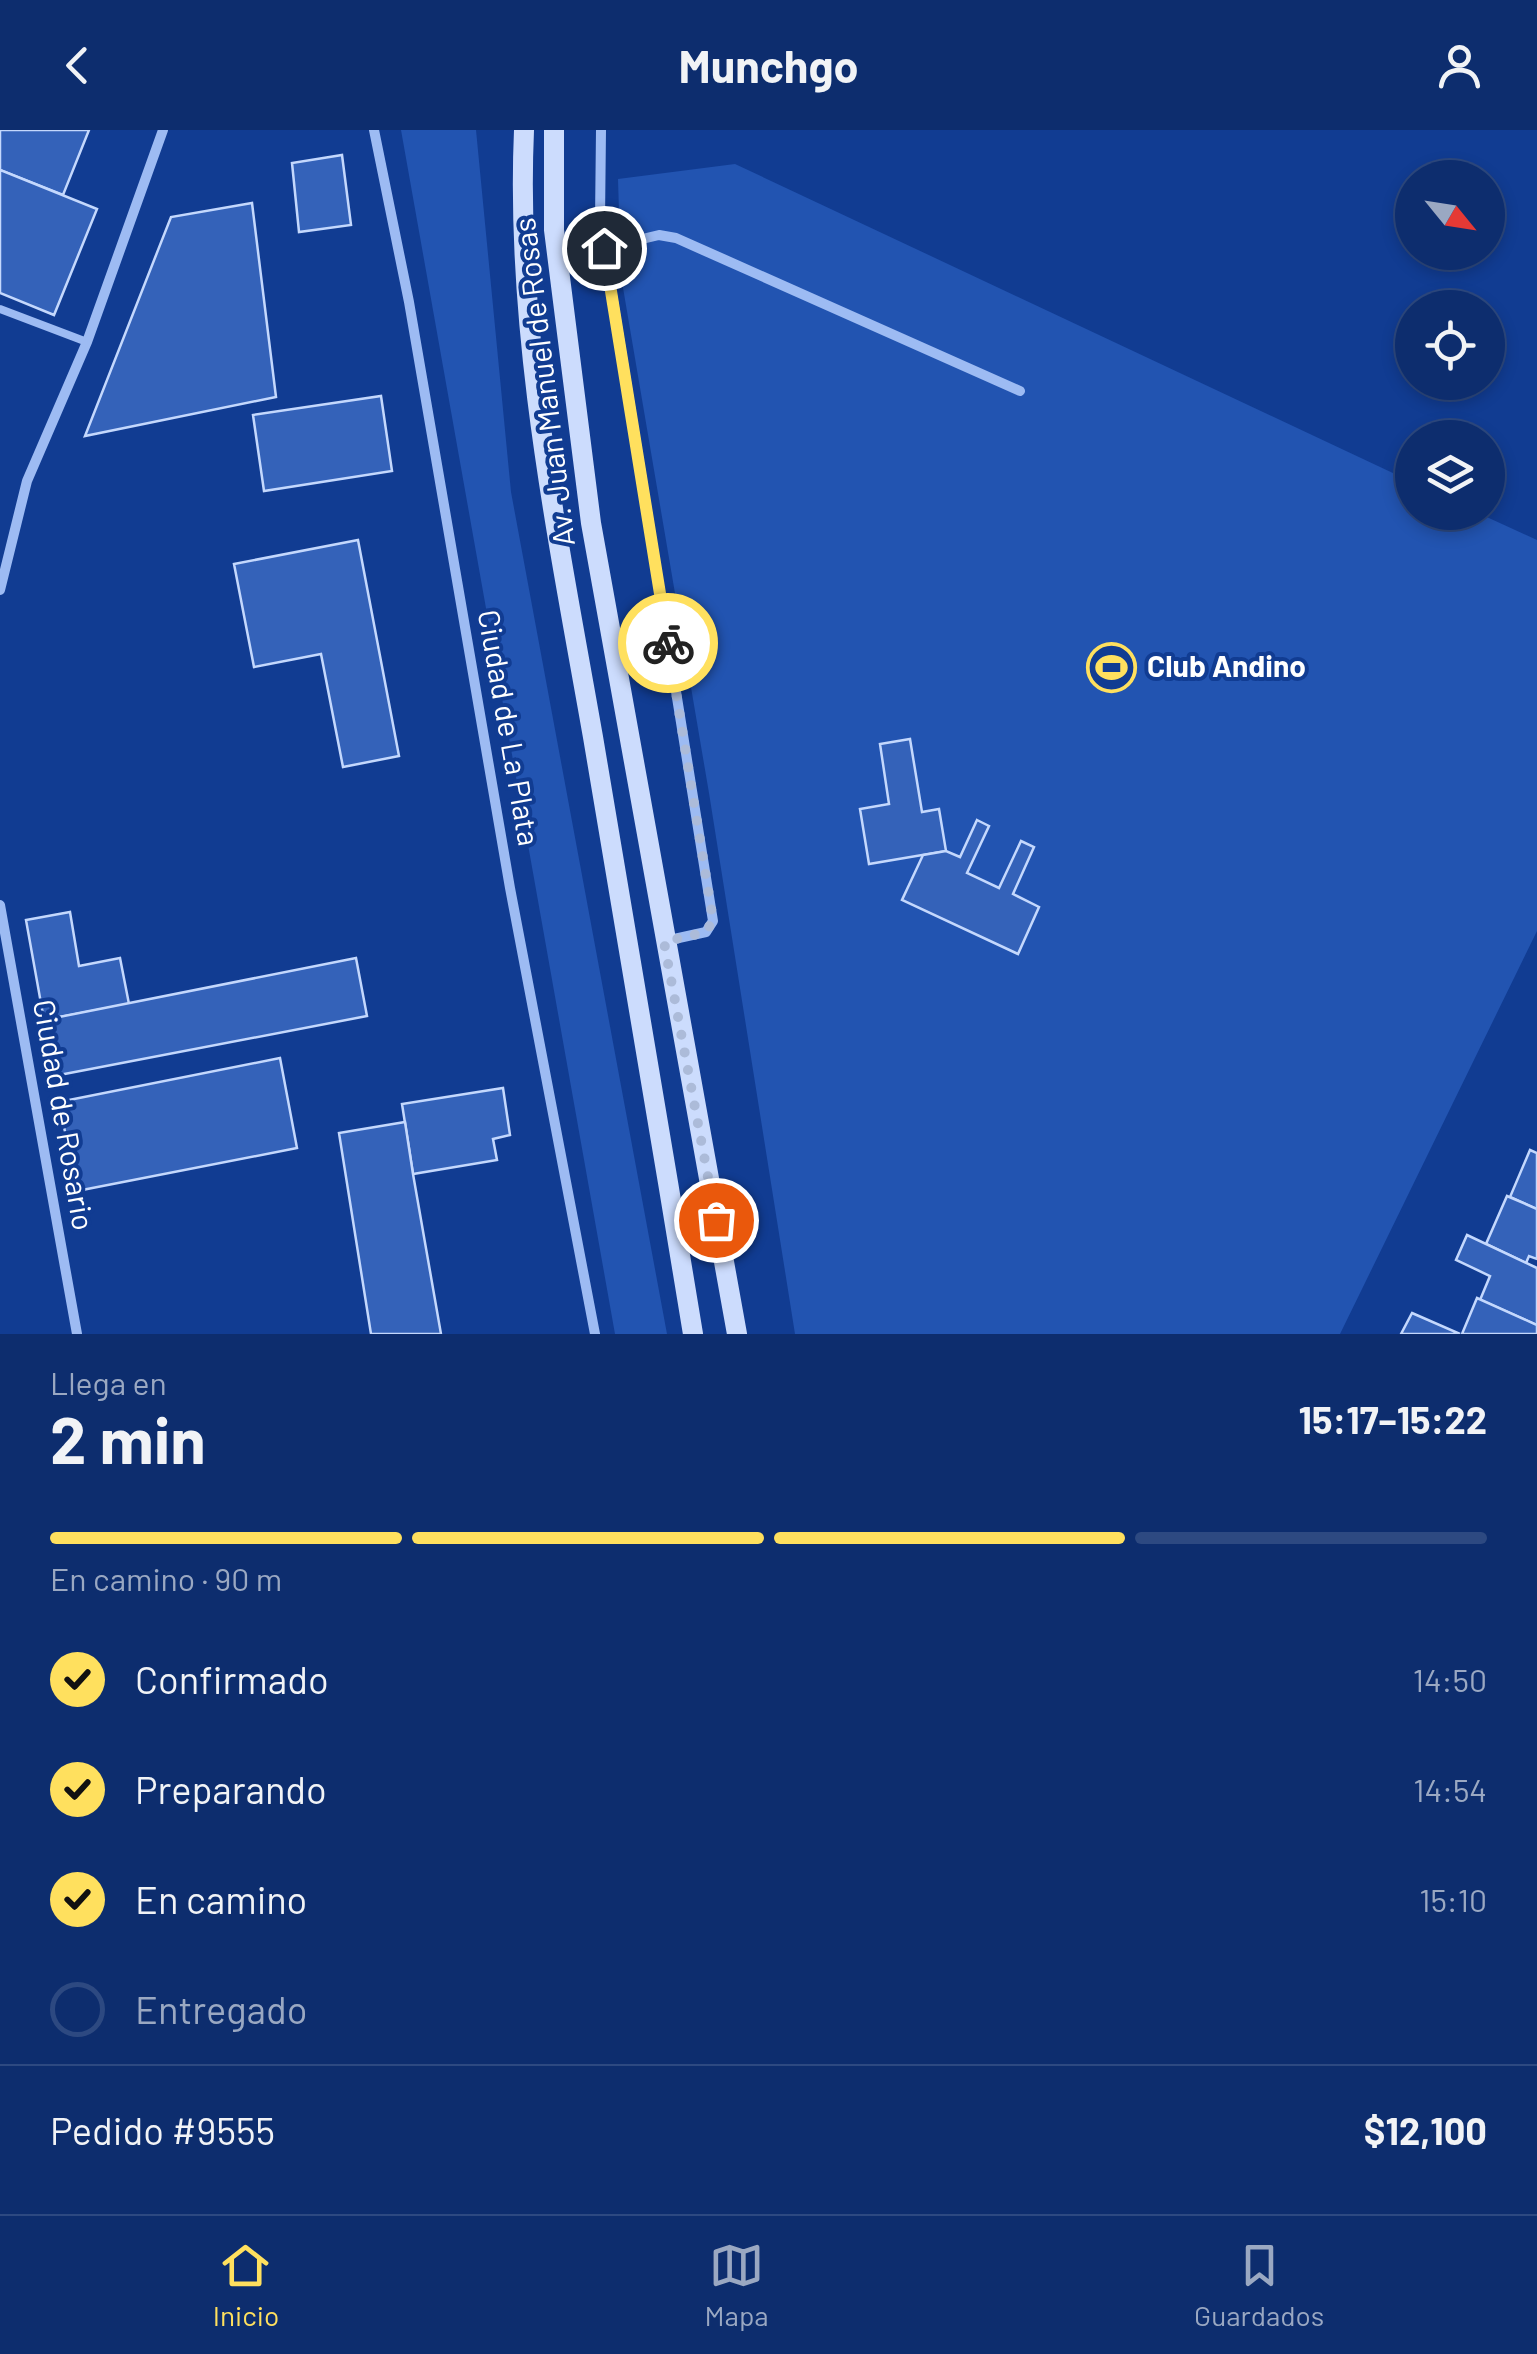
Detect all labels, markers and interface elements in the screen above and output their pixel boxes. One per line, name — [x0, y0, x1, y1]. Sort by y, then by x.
icon: back — [50, 38, 105, 93]
text: Munchgo — [678, 38, 859, 92]
icon: person — [1432, 38, 1487, 93]
north arrow — [1395, 160, 1505, 270]
map controls — [1395, 160, 1505, 530]
pin — [562, 206, 647, 291]
street label: Av. Juan Manuel de Rosas — [505, 216, 581, 549]
icon: home — [577, 221, 632, 276]
button: locate — [1395, 290, 1505, 400]
button: layers — [1395, 420, 1505, 530]
courier — [618, 593, 718, 693]
street label: Ciudad de La Plata — [472, 607, 548, 848]
icon: bike — [641, 616, 696, 671]
sports icon: Club Andino — [1086, 641, 1138, 693]
place label: Club Andino — [1147, 647, 1306, 683]
street label: Ciudad de Rosario — [27, 996, 103, 1233]
pin — [674, 1178, 759, 1263]
icon: bag — [689, 1193, 744, 1248]
text: Llega en — [50, 1363, 167, 1401]
text: 15:17–15:22 — [1299, 1396, 1487, 1442]
text: 2 min — [50, 1399, 206, 1477]
text: En camino · 90 m — [50, 1559, 282, 1597]
icon: check — [50, 1652, 105, 1707]
text: Confirmado — [135, 1656, 329, 1702]
text: 14:50 — [1413, 1660, 1487, 1698]
icon: check — [50, 1762, 105, 1817]
text: Preparando — [135, 1766, 327, 1812]
text: 14:54 — [1413, 1770, 1487, 1808]
icon: check — [50, 1872, 105, 1927]
text: En camino — [135, 1876, 307, 1922]
text: 15:10 — [1419, 1880, 1487, 1918]
text: Entregado — [135, 1986, 307, 2032]
text: Pedido #9555 — [50, 2107, 275, 2153]
text: $12,100 — [1364, 2107, 1487, 2153]
tab: Inicio — [213, 2238, 279, 2332]
tab: Mapa — [705, 2238, 769, 2332]
tab: Guardados — [1194, 2238, 1324, 2332]

